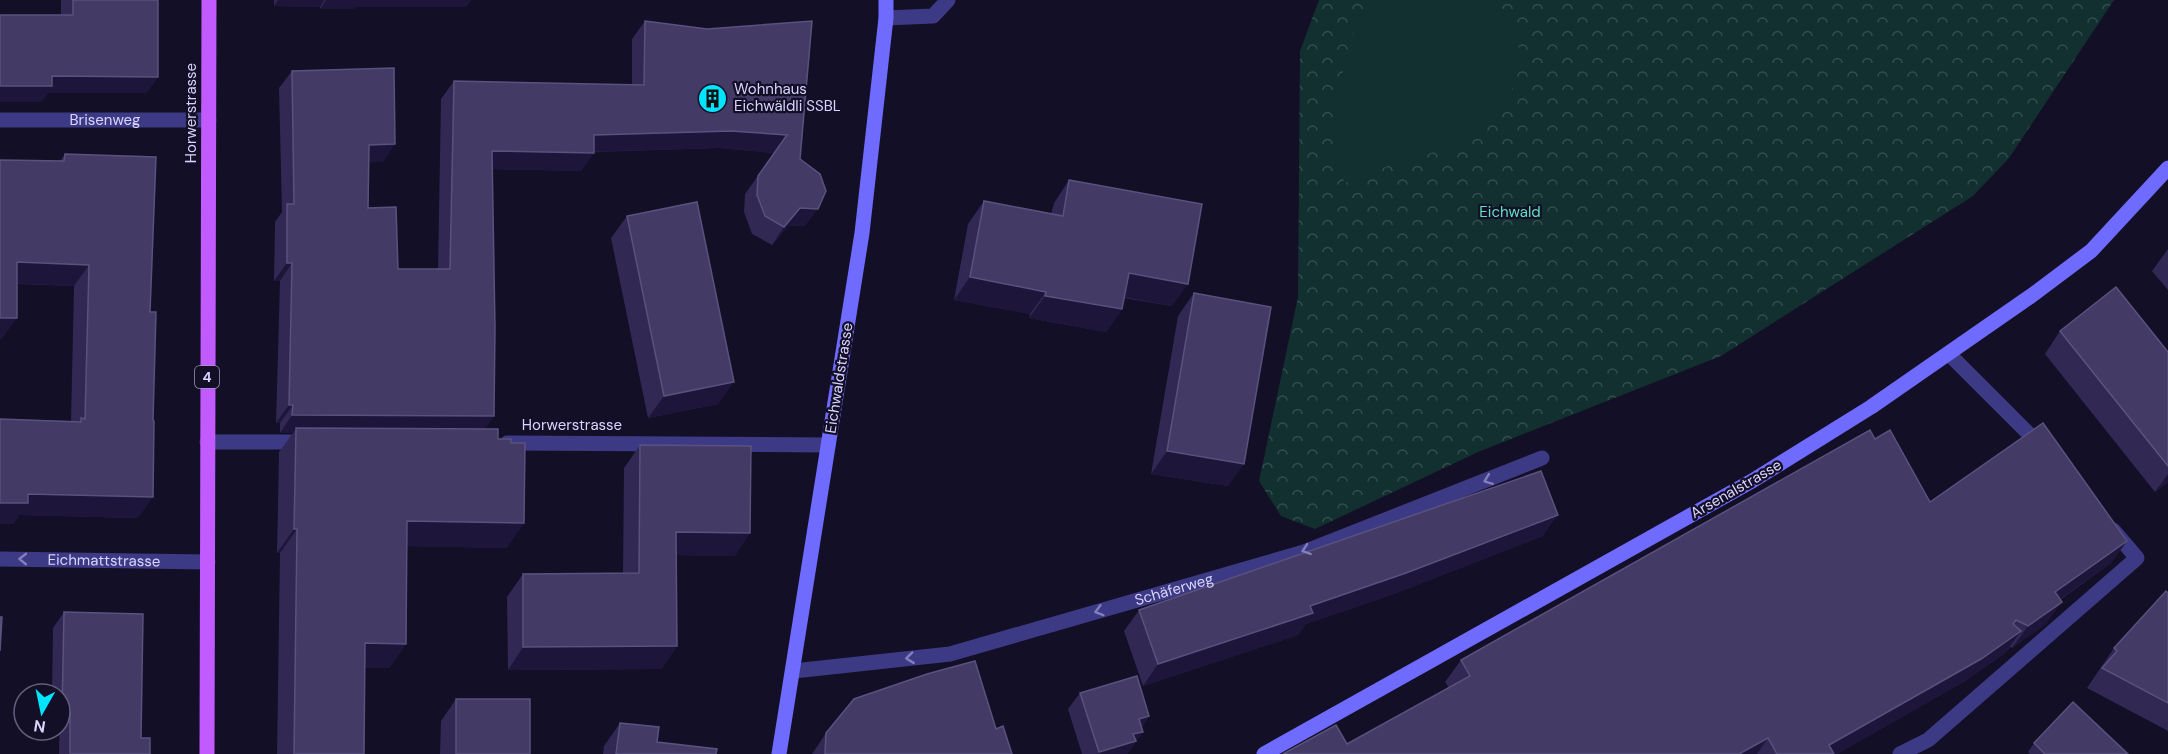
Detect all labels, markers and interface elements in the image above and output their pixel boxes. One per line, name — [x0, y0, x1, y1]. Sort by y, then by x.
street label: Horwerstrasse — [181, 63, 201, 163]
place label: Wohnhaus Eichwäldli SSBL — [734, 79, 841, 116]
building icon: Wohnhaus Eichwäldli SSBL — [697, 82, 729, 114]
street label: Brisenweg — [70, 110, 140, 130]
park label: Eichwald — [1479, 202, 1541, 222]
street label: Eichwaldstrasse — [820, 321, 858, 435]
road number: 4 — [195, 366, 219, 388]
street label: Horwerstrasse — [522, 415, 622, 435]
street label: Arsenalstrasse — [1687, 455, 1785, 523]
one-way arrow — [1483, 472, 1493, 485]
one-way arrow — [1301, 543, 1312, 556]
street label: Eichmattstrasse — [47, 550, 161, 571]
one-way arrow — [19, 553, 28, 565]
street label: Schäferweg — [1132, 569, 1216, 610]
one-way arrow — [1094, 604, 1104, 616]
one-way arrow — [905, 652, 914, 664]
north arrow — [12, 682, 72, 742]
text: N — [32, 715, 47, 738]

